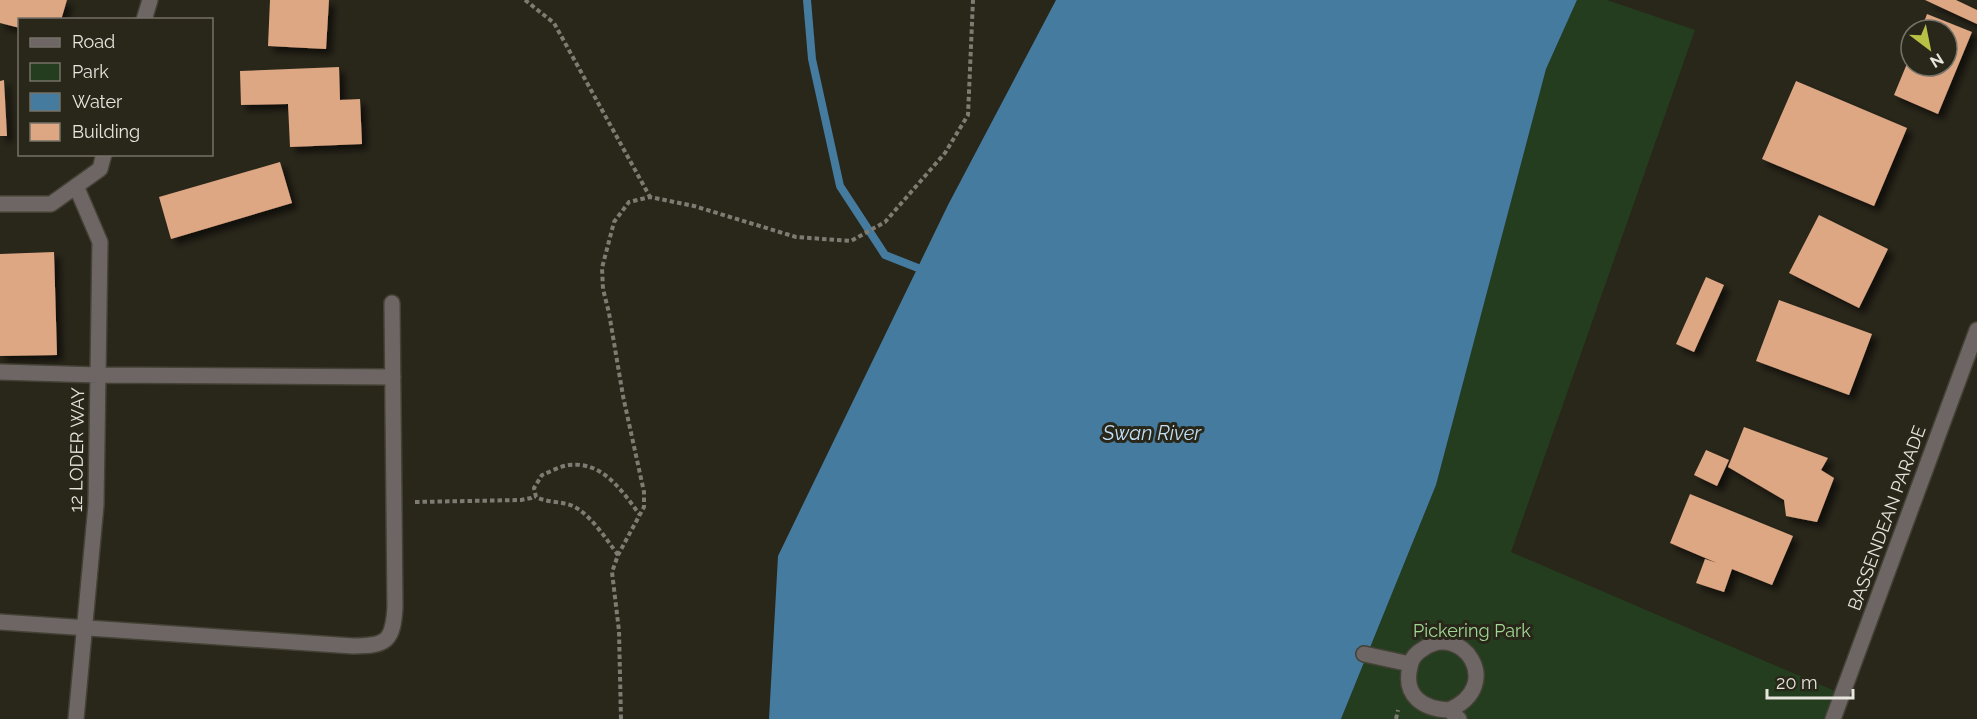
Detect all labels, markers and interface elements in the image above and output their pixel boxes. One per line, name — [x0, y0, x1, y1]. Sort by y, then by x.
legend — [18, 18, 213, 156]
north arrow — [1899, 18, 1959, 78]
text: Road — [72, 31, 115, 52]
text: N — [1926, 49, 1947, 72]
text: Park — [72, 61, 109, 82]
text: Water — [72, 91, 123, 112]
text: Building — [72, 121, 140, 142]
street label: 12 LODER WAY — [65, 387, 88, 513]
water label: Swan River — [1102, 421, 1202, 445]
street label: BASSENDEAN PARADE — [1843, 423, 1930, 613]
park label: Pickering Park — [1413, 620, 1531, 641]
scale bar — [1767, 662, 1852, 700]
text: 20 m — [1776, 672, 1818, 693]

